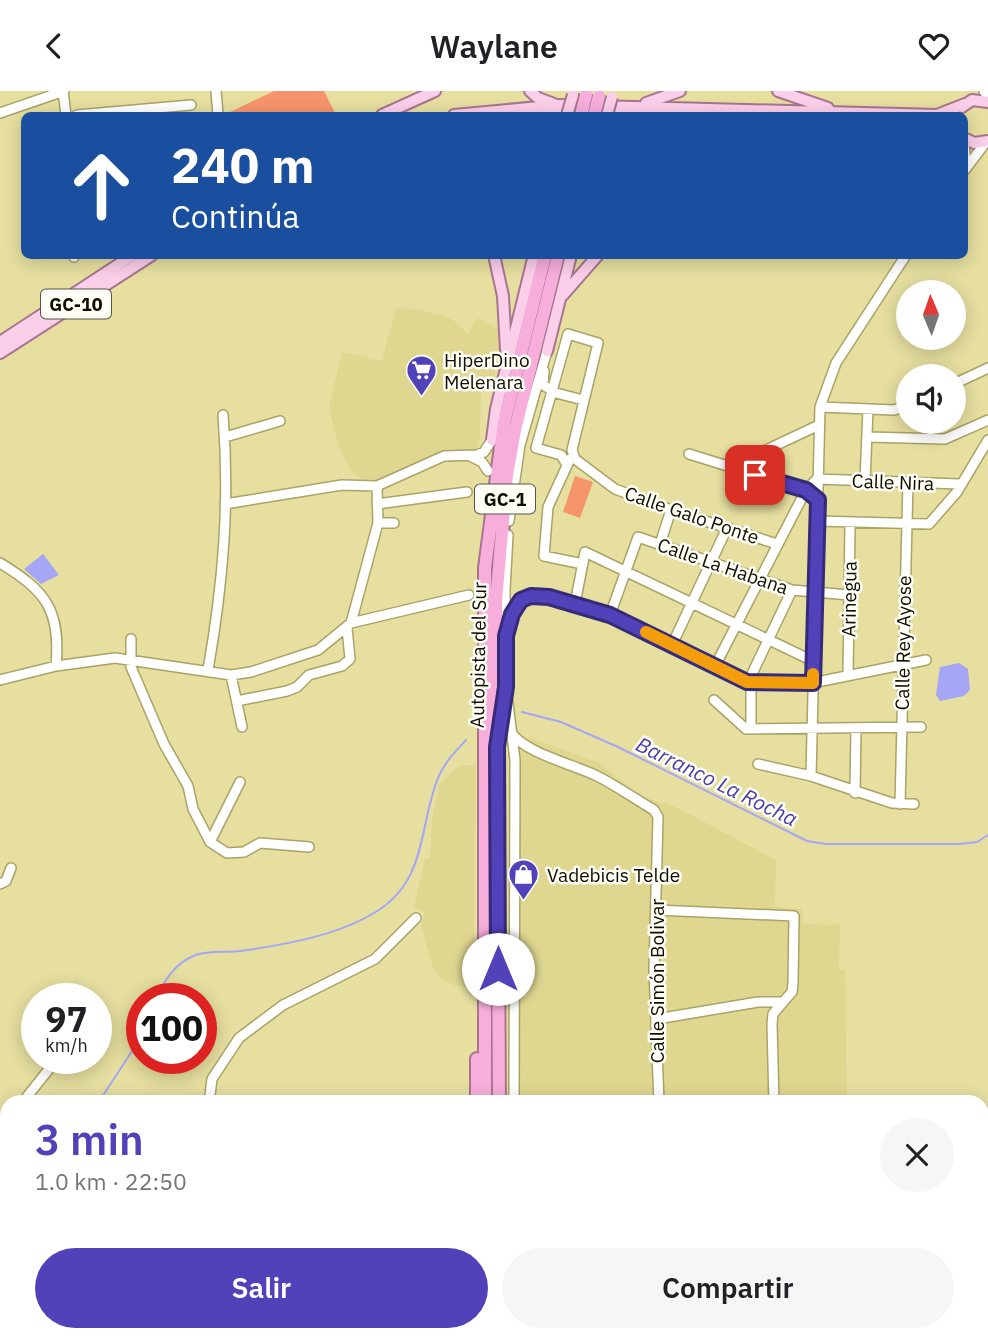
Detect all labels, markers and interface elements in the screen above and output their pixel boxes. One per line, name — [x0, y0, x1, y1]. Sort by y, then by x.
text: Waylane — [430, 25, 558, 67]
icon: back — [35, 27, 73, 65]
icon: heart — [915, 27, 953, 65]
text: 240 m — [171, 133, 315, 196]
icon: ahead — [56, 140, 147, 231]
text: Continúa — [171, 195, 300, 237]
north arrow — [896, 280, 966, 350]
map controls — [896, 280, 966, 434]
road number: GC-10 — [41, 289, 111, 319]
place label: HiperDino Melenara — [444, 348, 530, 394]
supermarket icon: HiperDino Melenara — [404, 354, 438, 398]
button: sound — [896, 364, 966, 434]
pin — [725, 445, 785, 505]
icon: arrive — [736, 456, 774, 494]
street label: Calle Nira — [851, 469, 935, 495]
street label: Calle Galo Ponte — [622, 481, 762, 549]
road number: GC-1 — [475, 485, 535, 513]
street label: Calle La Habana — [654, 532, 792, 600]
street label: Arinegua — [836, 561, 862, 637]
street label: Calle Rey Ayose — [890, 575, 916, 711]
street label: Autopista del Sur — [465, 582, 491, 728]
water label: Barranco La Rocha — [632, 730, 802, 832]
shop icon: Vadebicis Telde — [507, 858, 541, 902]
place label: Vadebicis Telde — [547, 863, 680, 887]
street label: Calle Simón Bolivar — [645, 899, 669, 1063]
position arrow — [461, 932, 535, 1006]
speed limit sign: 100 — [126, 983, 217, 1074]
text: 97 — [45, 996, 88, 1042]
text: km/h — [45, 1034, 88, 1057]
text: 3 min — [35, 1112, 144, 1167]
button: close — [880, 1118, 954, 1192]
text: 1.0 km · 22:50 — [35, 1166, 187, 1196]
button: Salir — [35, 1248, 488, 1328]
button: Compartir — [502, 1248, 954, 1328]

